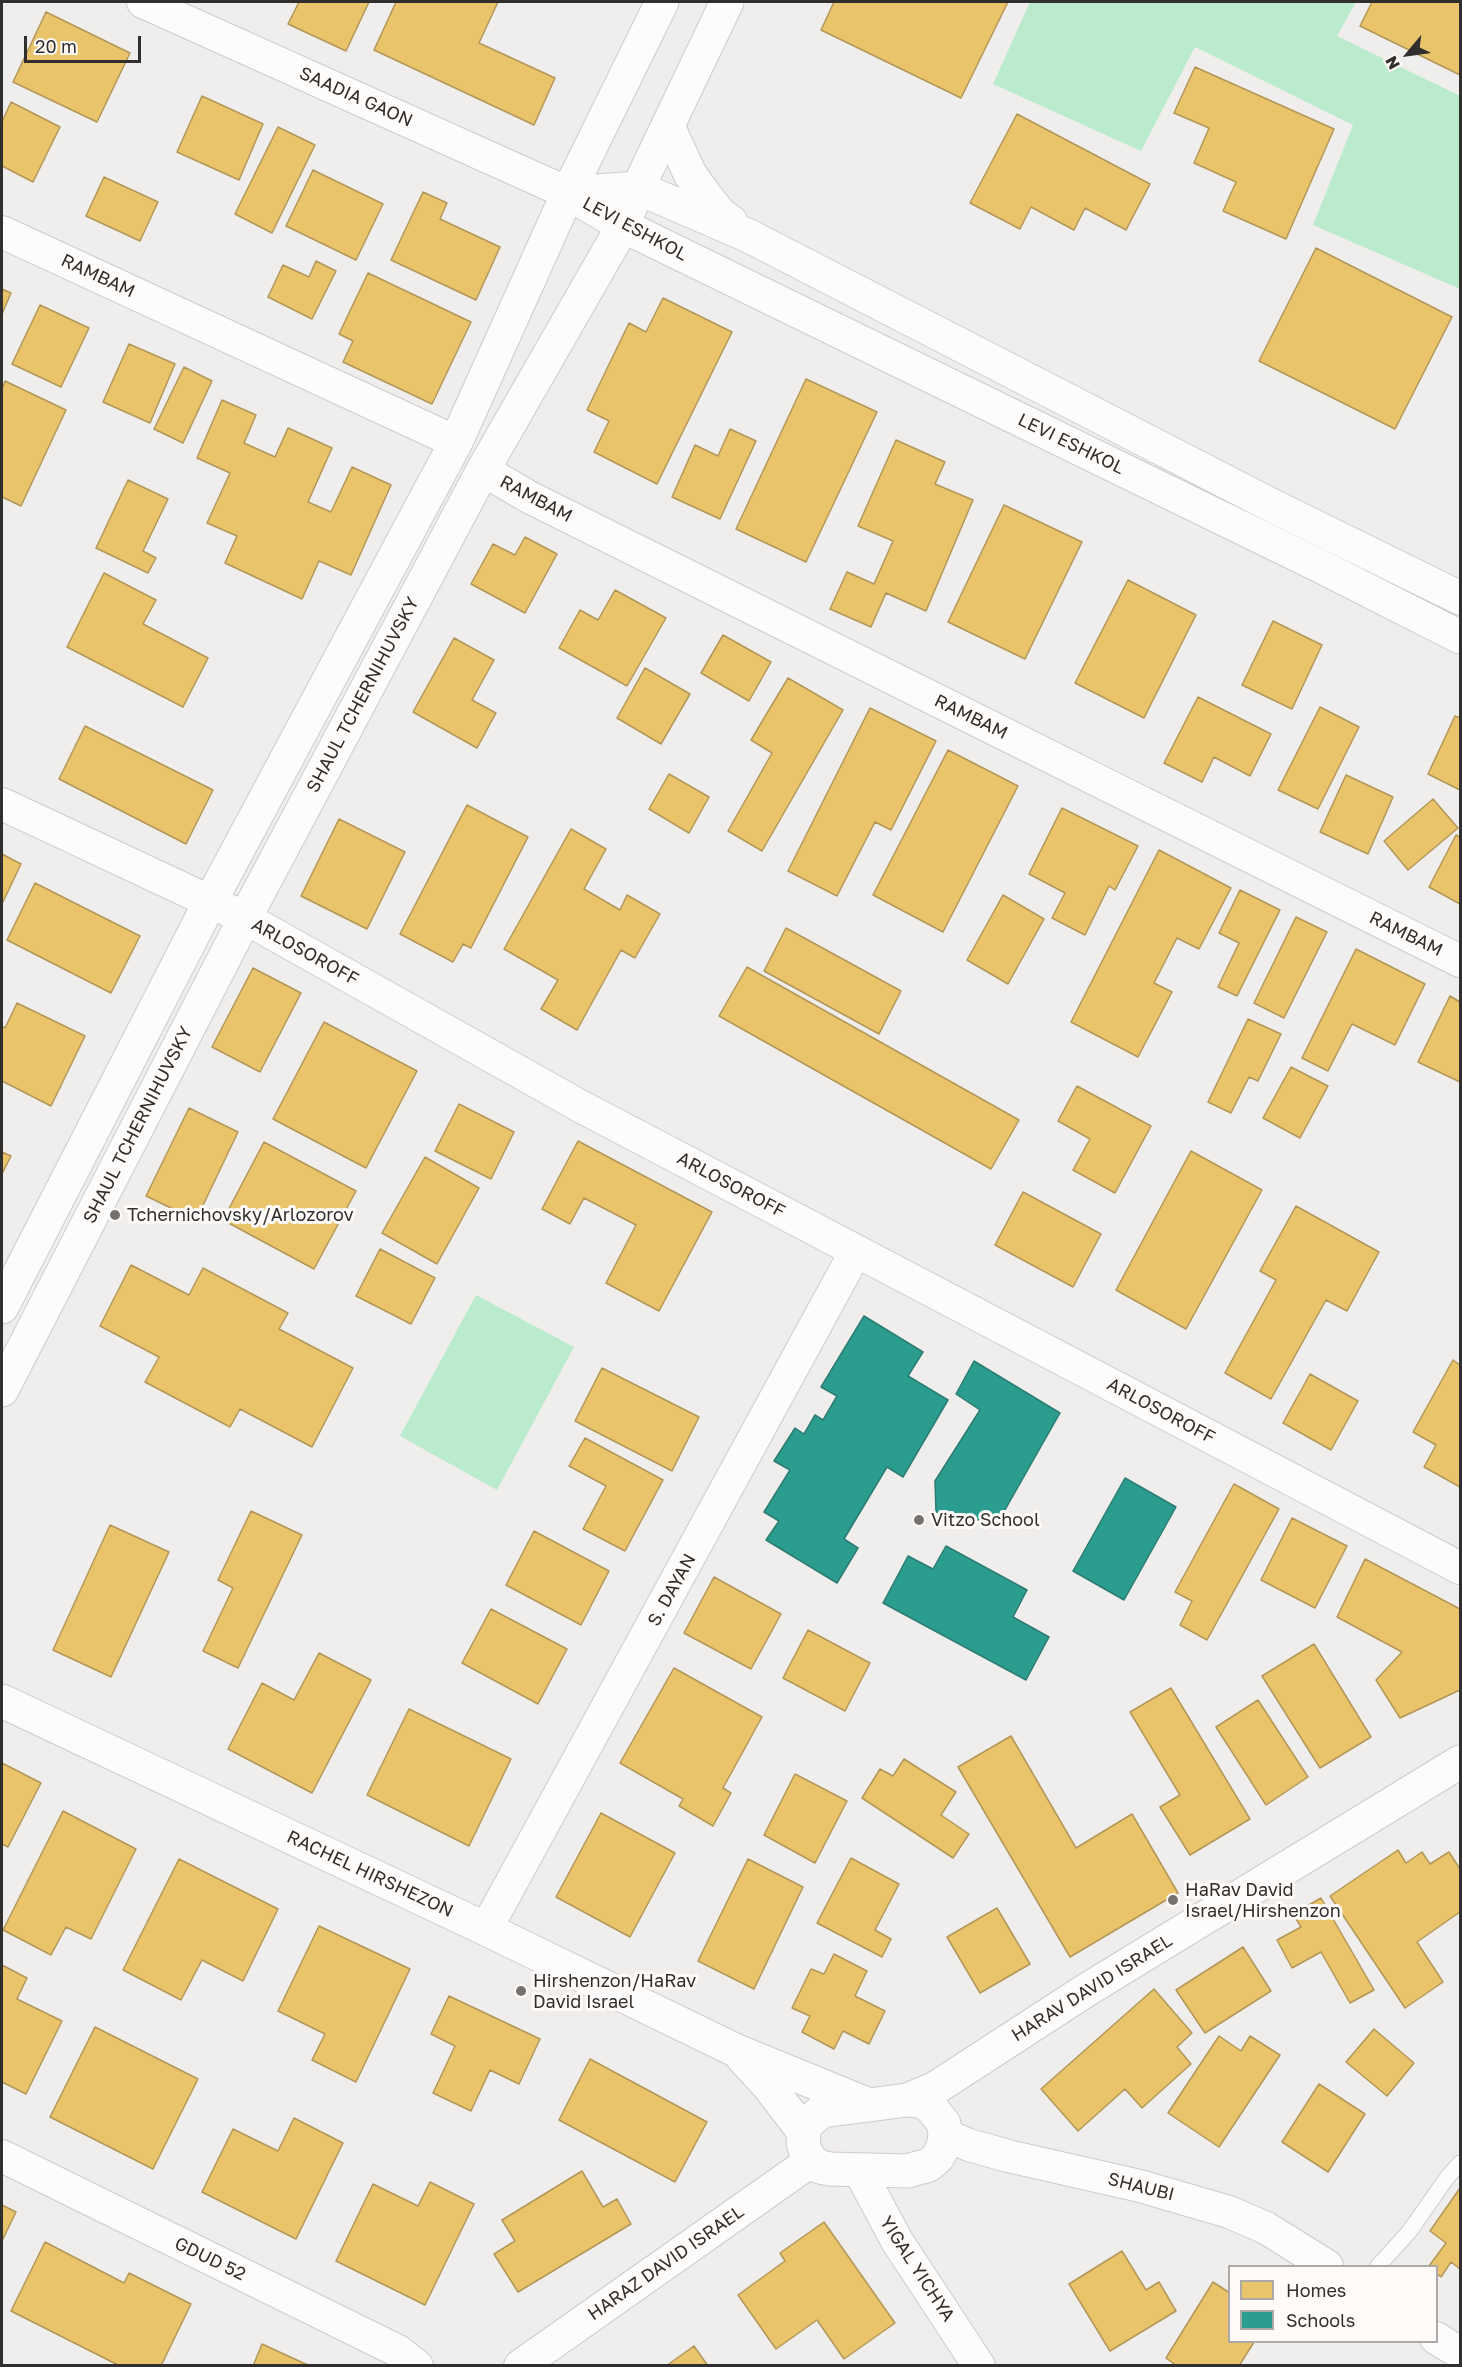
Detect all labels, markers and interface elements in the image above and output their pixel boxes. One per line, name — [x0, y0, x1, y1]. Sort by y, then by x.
scale bar — [27, 24, 144, 62]
north arrow — [1378, 24, 1438, 84]
text: 20 m — [35, 35, 77, 57]
text: N — [1381, 53, 1404, 73]
street label: SAADIA GAON — [296, 62, 416, 132]
street label: LEVI ESHKOL — [579, 192, 691, 266]
street label: RAMBAM — [58, 250, 138, 302]
street label: LEVI ESHKOL — [1014, 409, 1128, 479]
street label: RAMBAM — [496, 471, 576, 527]
street label: SHAUL TCHERNIHUVSKY — [302, 594, 424, 796]
street label: RAMBAM — [931, 690, 1011, 744]
street label: RAMBAM — [1366, 907, 1446, 961]
street label: ARLOSOROFF — [248, 914, 362, 990]
street label: SHAUL TCHERNIHUVSKY — [79, 1023, 197, 1227]
street label: ARLOSOROFF — [673, 1148, 789, 1222]
place label: Tchernichovsky/Arlozorov — [127, 1204, 354, 1226]
marker: Tchernichovsky/Arlozorov — [108, 1208, 122, 1222]
street label: ARLOSOROFF — [1103, 1374, 1219, 1448]
place label: Vitzo School — [931, 1509, 1040, 1531]
marker: Vitzo School — [912, 1513, 926, 1527]
street label: S. DAYAN — [643, 1550, 701, 1630]
street label: RACHEL HIRSHEZON — [283, 1826, 457, 1922]
place label: HaRav David Israel/Hirshenzon — [1185, 1879, 1341, 1922]
marker: HaRav David Israel/Hirshenzon — [1166, 1893, 1180, 1907]
street label: HARAV DAVID ISRAEL — [1008, 1930, 1176, 2046]
place label: Hirshenzon/HaRav David Israel — [533, 1970, 696, 2012]
marker: Hirshenzon/HaRav David Israel — [514, 1984, 528, 1998]
street label: SHAUBI — [1106, 2168, 1176, 2206]
street label: HARAZ DAVID ISRAEL — [584, 2201, 748, 2325]
street label: YIGAL YICHYA — [875, 2212, 959, 2326]
street label: GDUD 52 — [171, 2233, 249, 2285]
legend — [1228, 2265, 1438, 2343]
text: Homes — [1286, 2279, 1346, 2301]
text: Schools — [1286, 2309, 1355, 2331]

